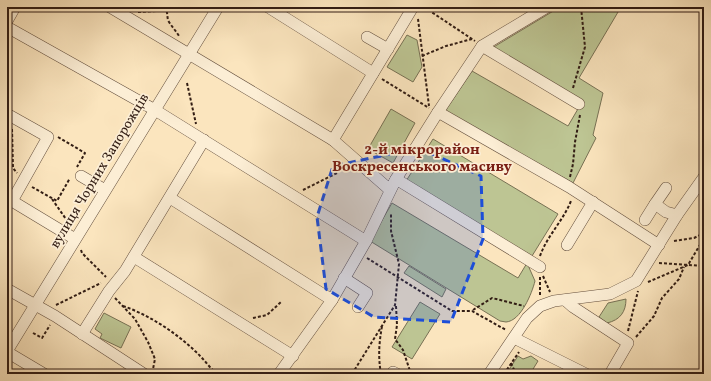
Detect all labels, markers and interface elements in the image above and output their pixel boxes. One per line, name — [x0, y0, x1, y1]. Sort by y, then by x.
street label: вулиця Чорних Запорожців — [46, 90, 154, 252]
district label: 2-й мікрорайон Воскресенського масиву — [332, 140, 513, 178]

